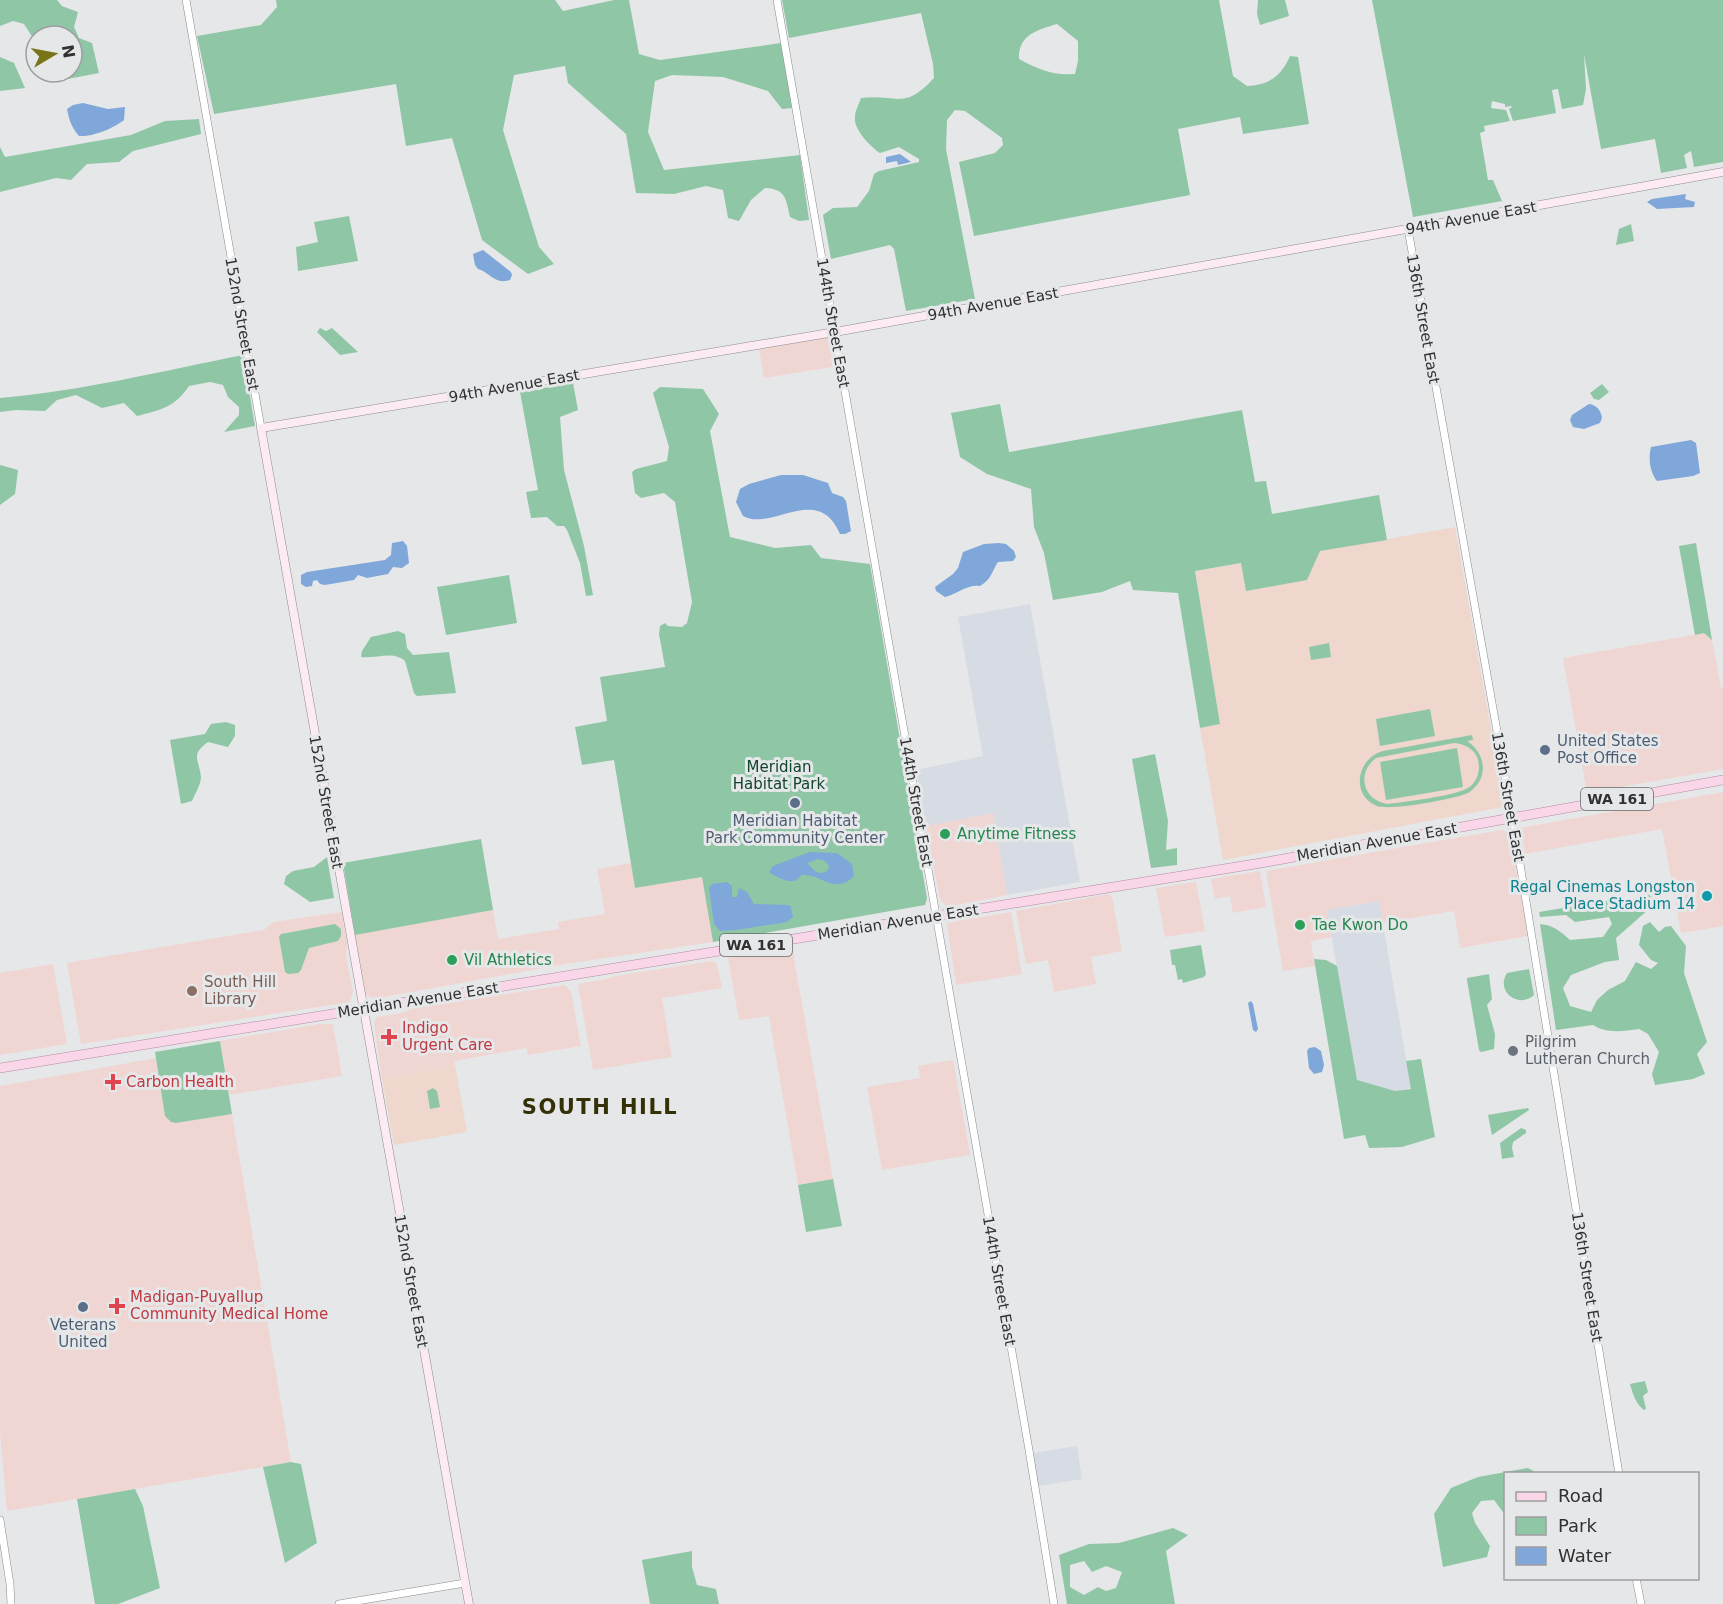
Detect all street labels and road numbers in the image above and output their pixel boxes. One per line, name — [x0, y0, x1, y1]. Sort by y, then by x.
street label: 94th Avenue East — [1404, 198, 1538, 238]
street label: 136th Street East — [1403, 253, 1443, 385]
street label: 152nd Street East — [221, 256, 263, 392]
street label: 144th Street East — [813, 257, 853, 389]
street label: 94th Avenue East — [926, 284, 1060, 324]
street label: 94th Avenue East — [447, 366, 581, 406]
street label: 136th Street East — [1488, 731, 1528, 863]
street label: 152nd Street East — [305, 734, 347, 870]
street label: 144th Street East — [896, 736, 936, 868]
road number: WA 161 — [1581, 788, 1653, 810]
street label: Meridian Avenue East — [1295, 819, 1459, 865]
street label: Meridian Avenue East — [816, 900, 980, 944]
road number: WA 161 — [720, 934, 792, 956]
street label: Meridian Avenue East — [336, 978, 500, 1022]
street label: 136th Street East — [1568, 1211, 1606, 1343]
street label: 152nd Street East — [390, 1213, 432, 1349]
street label: 144th Street East — [979, 1215, 1019, 1347]

